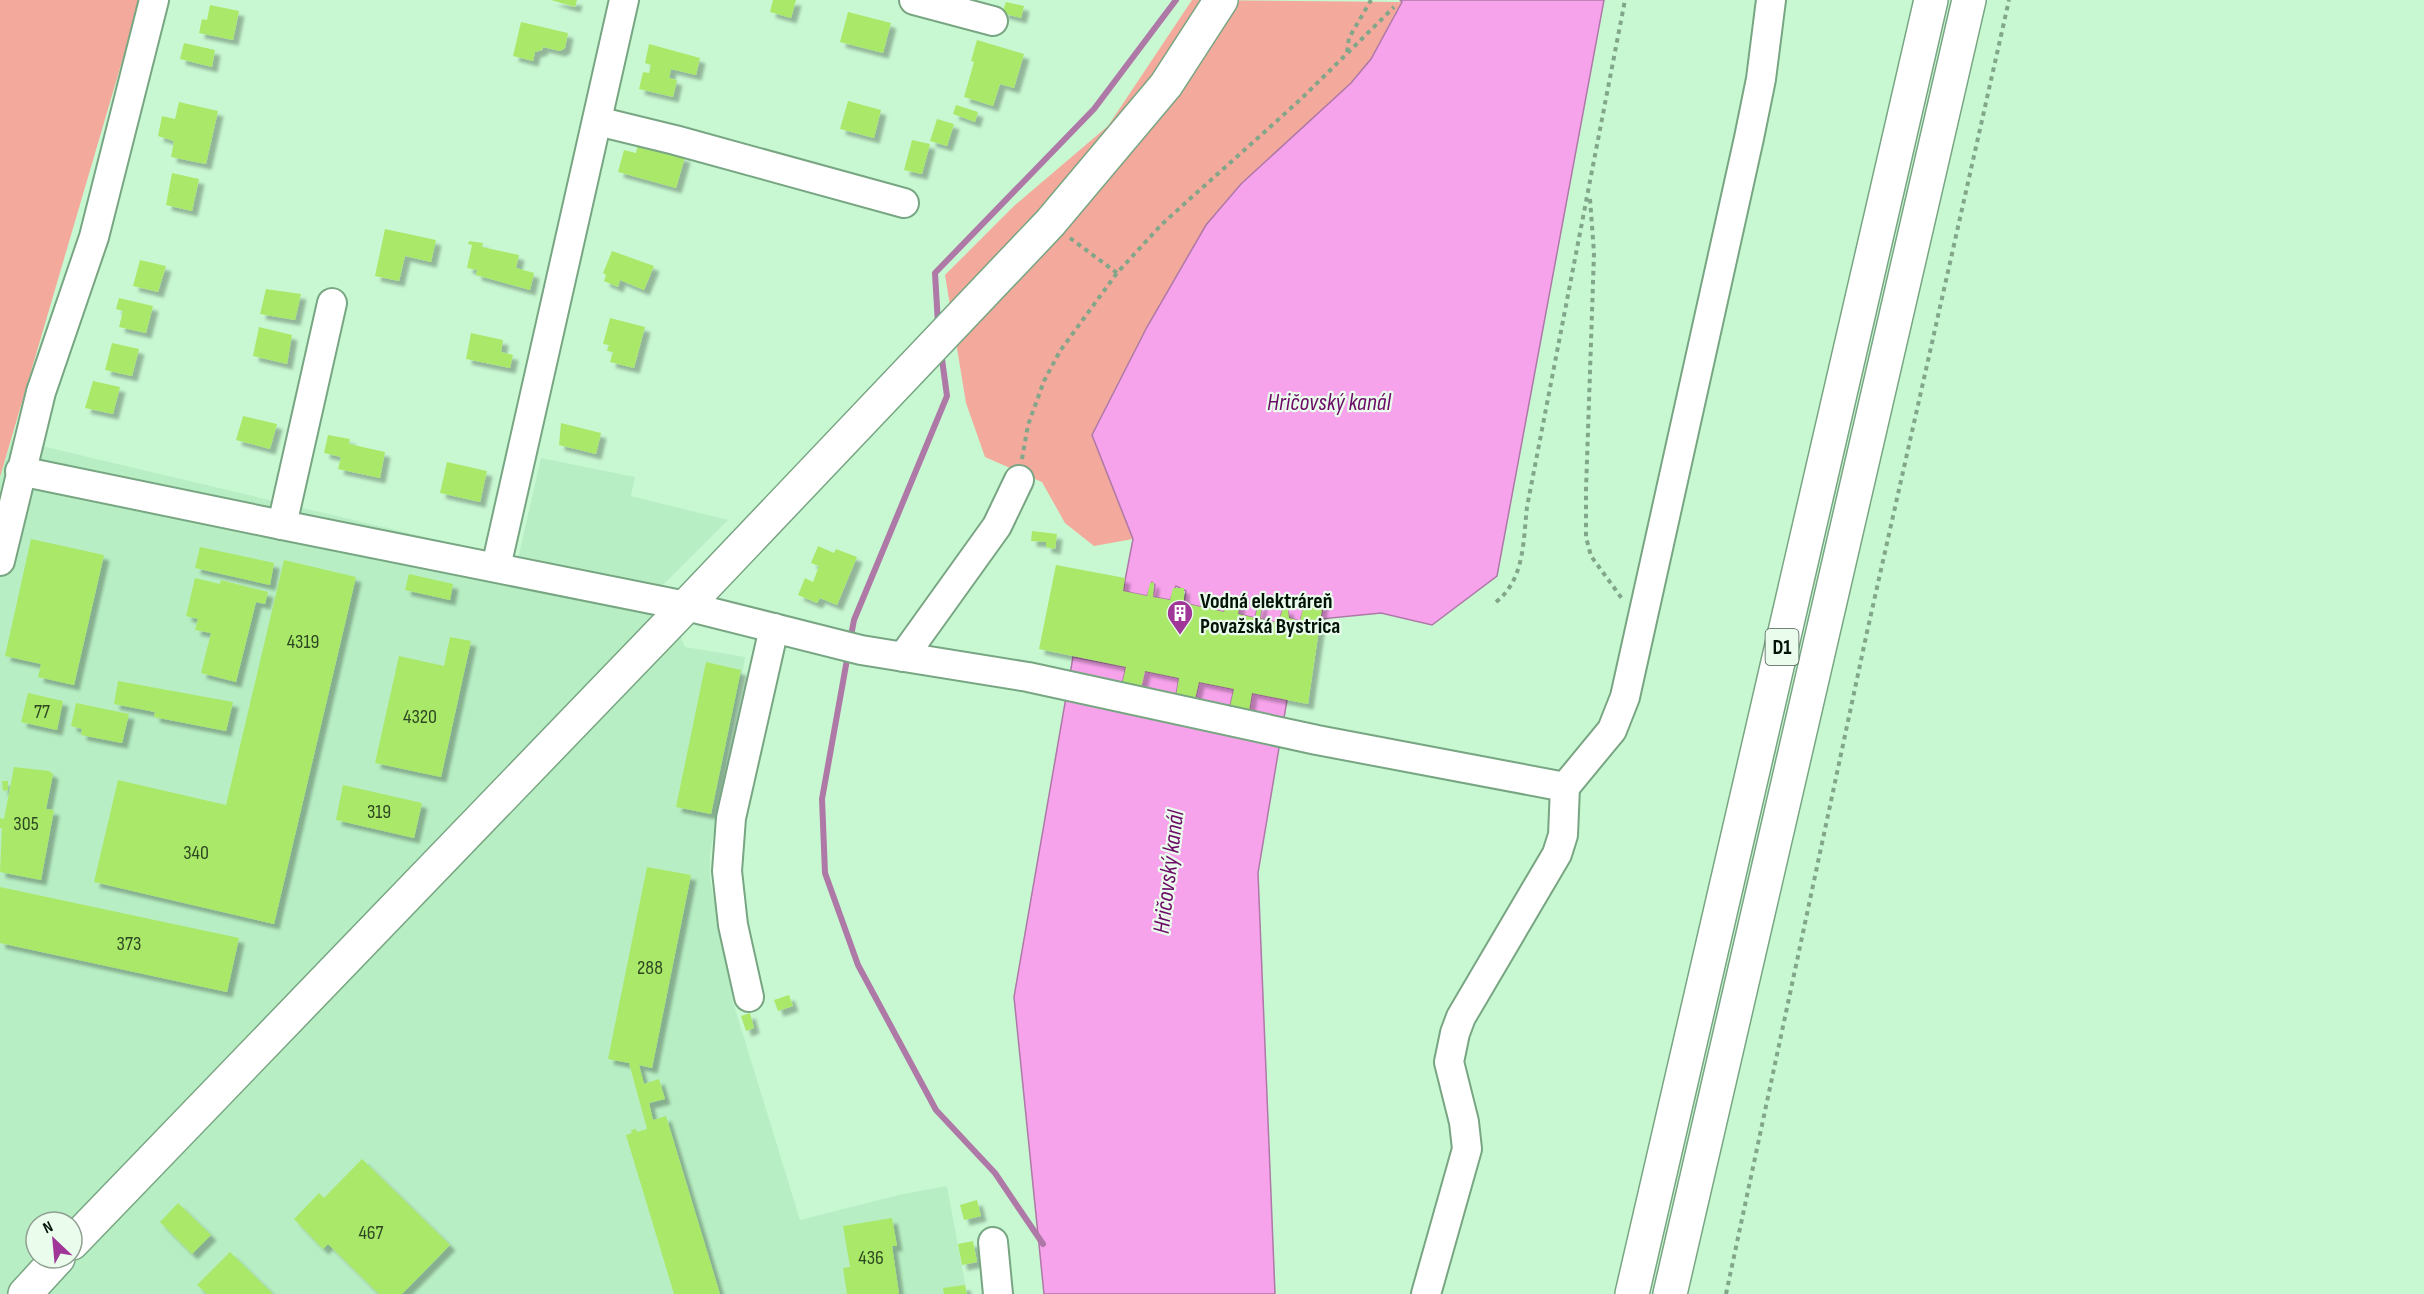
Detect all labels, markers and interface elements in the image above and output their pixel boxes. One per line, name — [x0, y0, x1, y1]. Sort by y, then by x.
water label: Hričovský kanál — [1267, 388, 1392, 417]
place label: Vodná elektráreň Považská Bystrica — [1200, 588, 1340, 640]
building icon: Vodná elektráreň Považská Bystrica — [1165, 598, 1195, 636]
road number: D1 — [1766, 629, 1798, 665]
house number: 4319 — [287, 630, 319, 654]
house number: 77 — [34, 700, 50, 724]
house number: 4320 — [403, 705, 437, 729]
house number: 319 — [367, 800, 391, 824]
water label: Hričovský kanál — [1147, 808, 1191, 935]
house number: 305 — [13, 812, 39, 836]
house number: 340 — [183, 841, 209, 865]
house number: 373 — [117, 932, 141, 956]
house number: 288 — [637, 956, 663, 980]
north arrow — [24, 1210, 84, 1270]
text: N — [40, 1217, 56, 1238]
house number: 467 — [358, 1221, 384, 1245]
house number: 436 — [858, 1246, 884, 1270]

